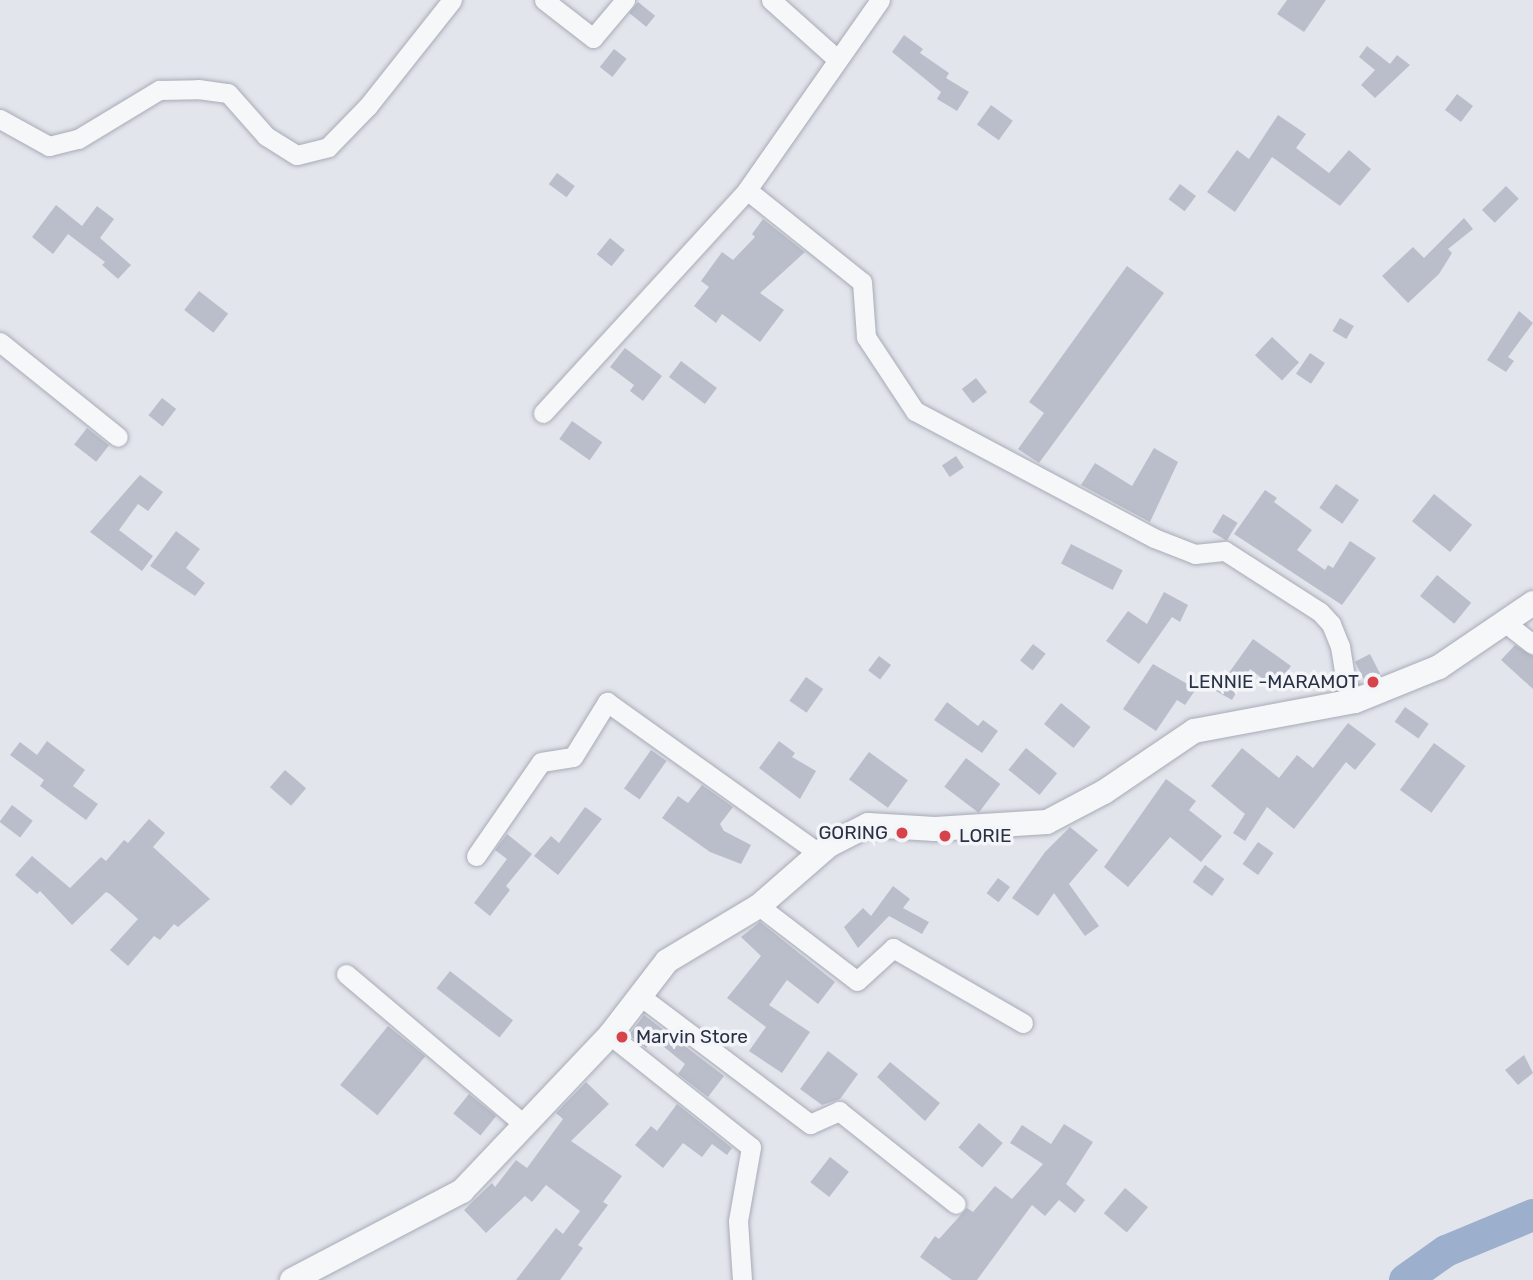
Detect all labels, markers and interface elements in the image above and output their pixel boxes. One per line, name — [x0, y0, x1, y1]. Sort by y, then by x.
place label: LENNIE -MARAMOT — [1188, 671, 1359, 693]
marker: LENNIE -MARAMOT — [1365, 674, 1381, 690]
place label: GORING — [818, 822, 888, 844]
marker: GORING — [894, 825, 910, 841]
place label: LORIE — [959, 825, 1012, 847]
marker: LORIE — [937, 828, 953, 844]
place label: Marvin Store — [636, 1026, 748, 1048]
marker: Marvin Store — [614, 1029, 630, 1045]

